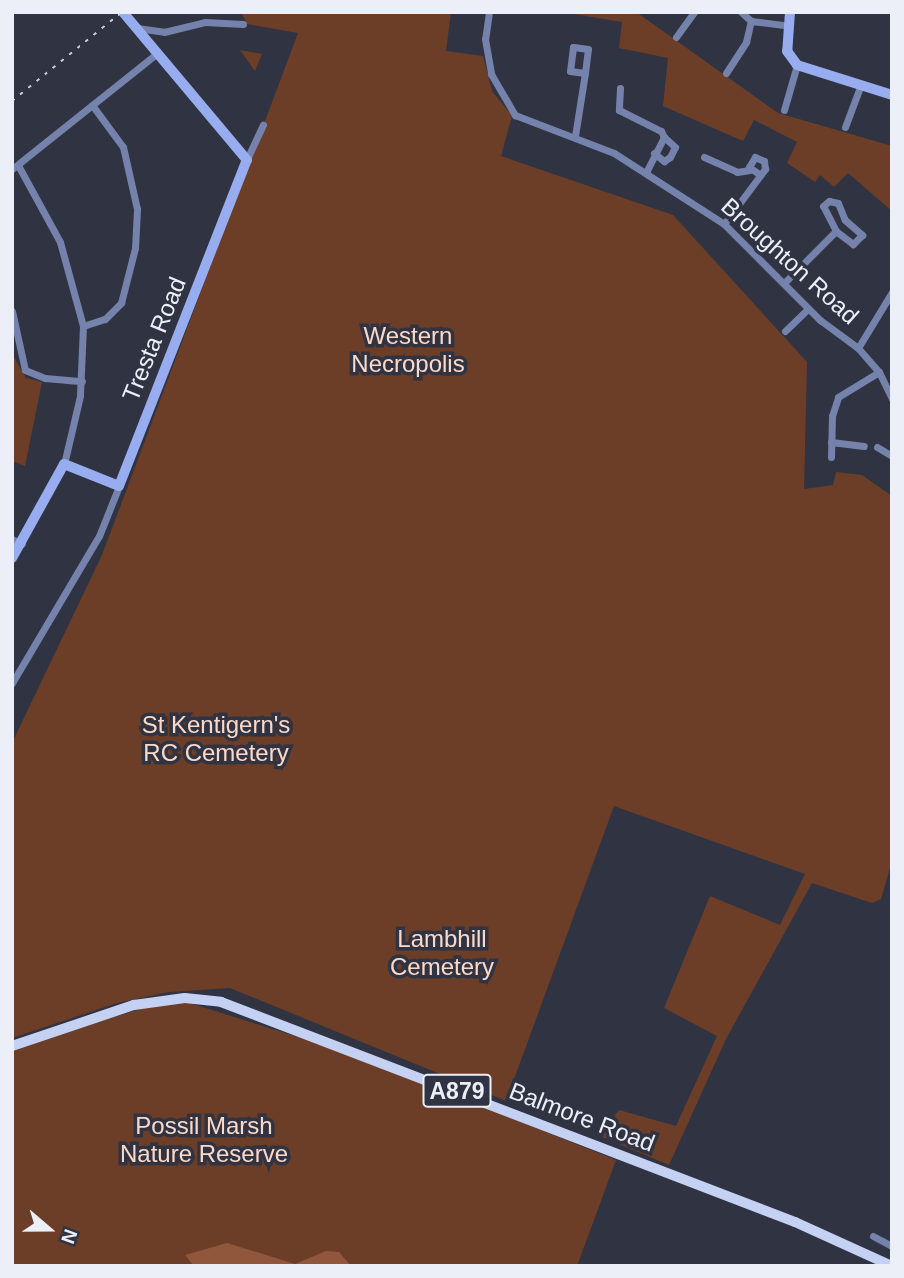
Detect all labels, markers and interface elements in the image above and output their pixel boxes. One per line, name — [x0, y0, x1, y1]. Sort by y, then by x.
street label: Broughton Road — [715, 192, 865, 330]
street label: Tresta Road — [116, 273, 192, 405]
park label: Western Necropolis — [351, 322, 465, 378]
park label: St Kentigern's RC Cemetery — [142, 711, 290, 767]
park label: Lambhill Cemetery — [390, 925, 494, 981]
road number: A879 — [422, 1072, 492, 1110]
street label: Balmore Road — [505, 1076, 659, 1158]
park label: Possil Marsh Nature Reserve — [120, 1112, 288, 1168]
north arrow — [14, 1194, 84, 1264]
text: N — [57, 1226, 81, 1246]

